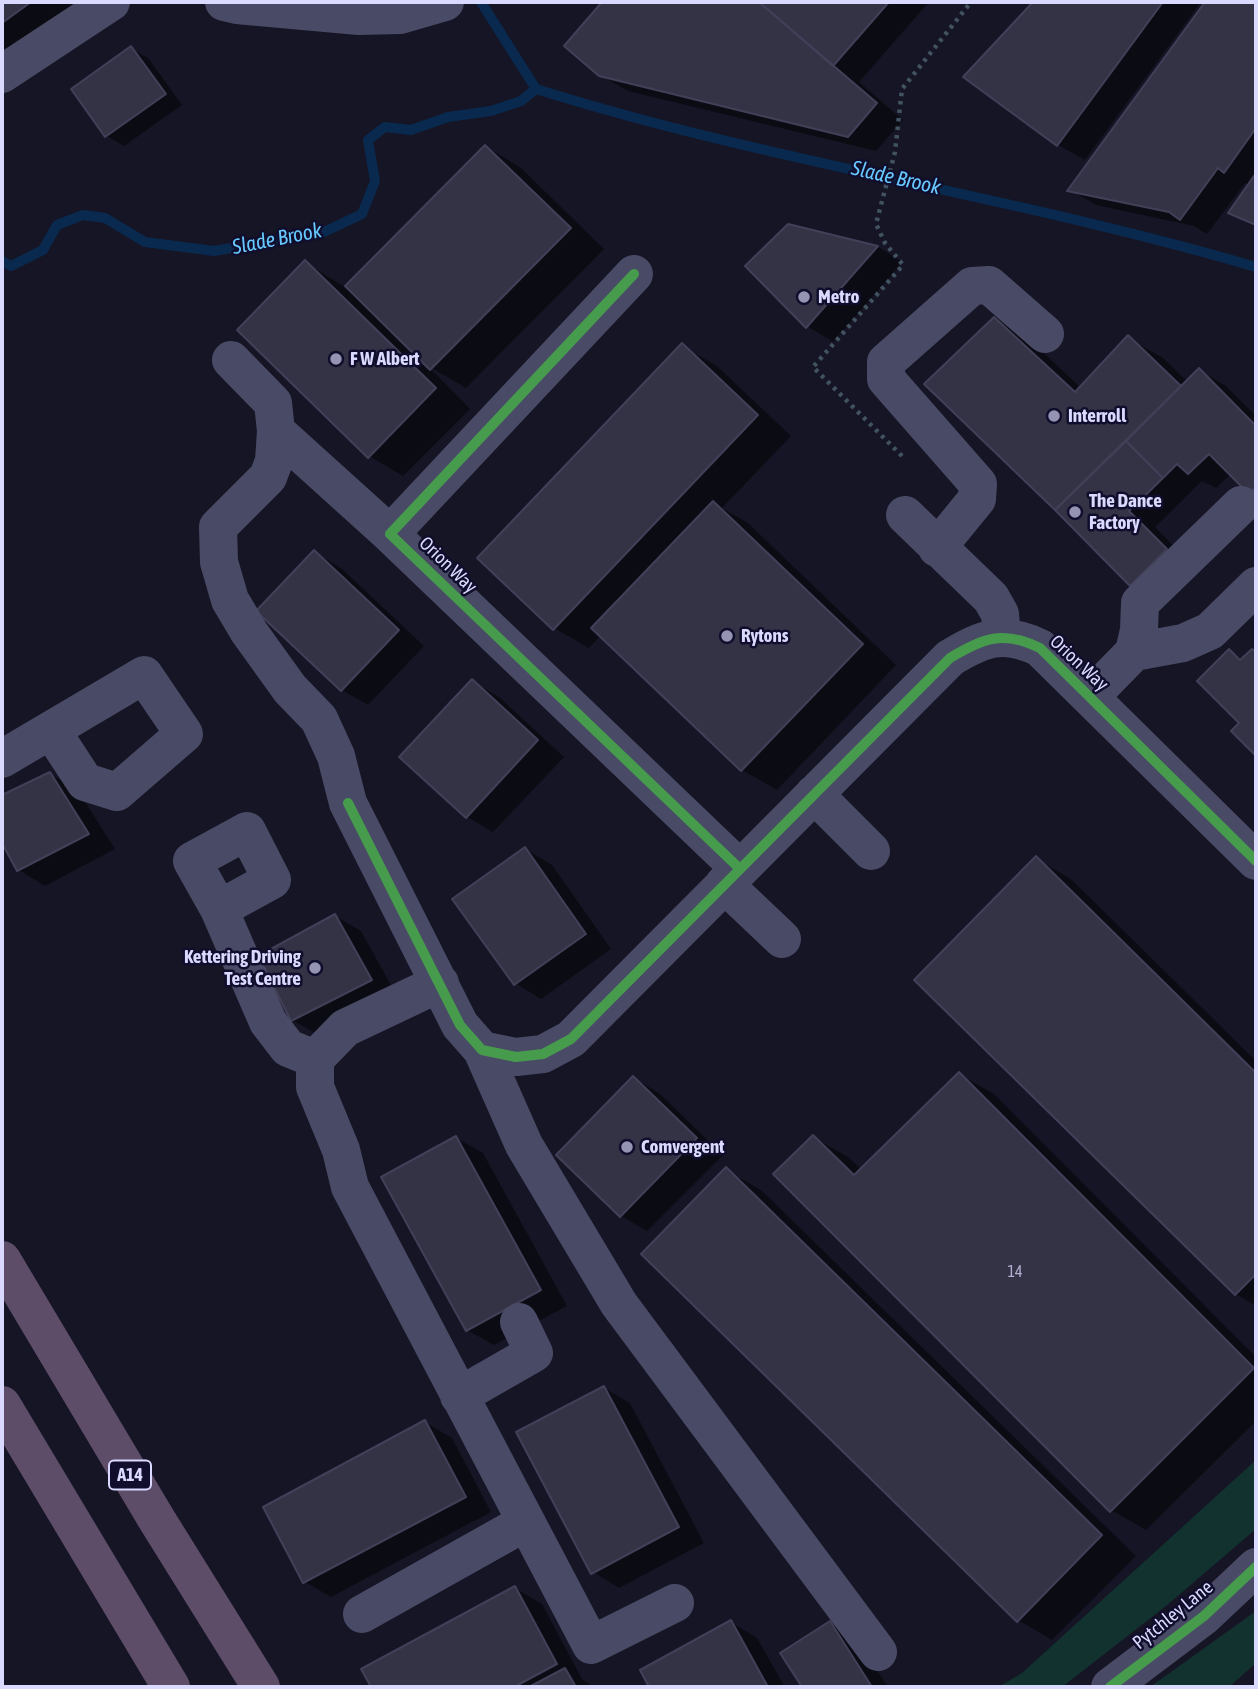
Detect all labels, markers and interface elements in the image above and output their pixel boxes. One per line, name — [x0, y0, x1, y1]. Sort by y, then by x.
water label: Slade Brook — [849, 156, 943, 200]
water label: Slade Brook — [230, 218, 324, 260]
place label: Metro — [818, 286, 859, 308]
marker: Metro — [796, 289, 812, 305]
place label: F W Albert — [350, 348, 420, 370]
marker: F W Albert — [328, 351, 344, 367]
place label: Interroll — [1068, 405, 1126, 427]
marker: Interroll — [1046, 408, 1062, 424]
place label: The Dance Factory — [1089, 490, 1162, 534]
marker: The Dance Factory — [1067, 504, 1083, 520]
street label: Orion Way — [414, 532, 482, 598]
place label: Rytons — [741, 625, 788, 647]
marker: Rytons — [719, 628, 735, 644]
street label: Orion Way — [1045, 630, 1113, 696]
place label: Kettering Driving Test Centre — [184, 946, 301, 990]
marker: Kettering Driving Test Centre — [307, 960, 323, 976]
place label: Comvergent — [641, 1136, 725, 1158]
marker: Comvergent — [619, 1139, 635, 1155]
house number: 14 — [1007, 1262, 1023, 1282]
road number: A14 — [109, 1460, 151, 1490]
street label: Pytchley Lane — [1128, 1576, 1218, 1654]

